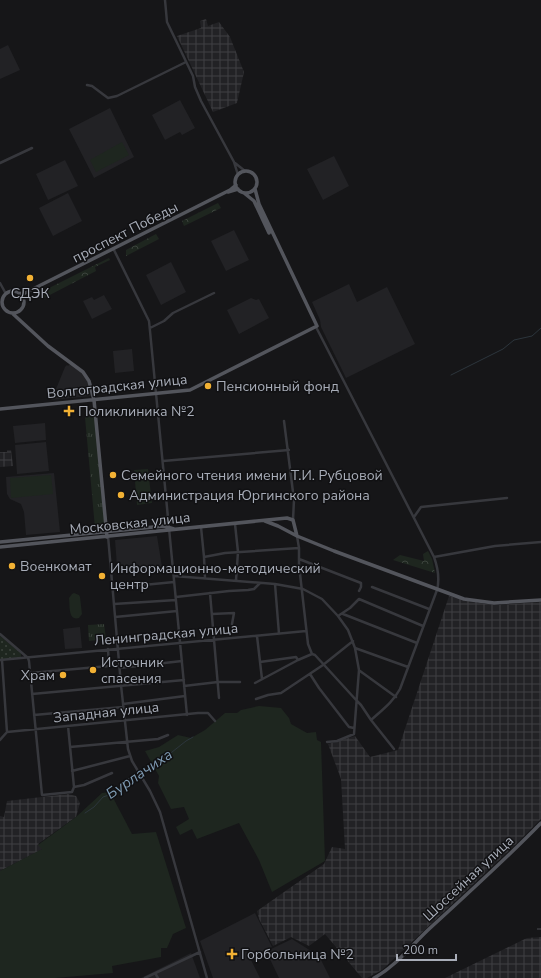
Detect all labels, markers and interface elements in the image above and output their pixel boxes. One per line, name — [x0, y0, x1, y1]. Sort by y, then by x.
street label: проспект Победы — [69, 198, 181, 267]
marker: СДЭК — [25, 273, 35, 283]
place label: СДЭК — [11, 284, 49, 303]
street label: Волгоградская улица — [46, 370, 188, 403]
place label: Пенсионный фонд — [216, 377, 339, 396]
marker: Пенсионный фонд — [203, 381, 213, 391]
place label: Поликлиника №2 — [78, 402, 195, 421]
marker: Поликлиника №2 — [63, 405, 75, 417]
place label: Семейного чтения имени Т.И. Рубцовой — [121, 466, 383, 485]
marker: Семейного чтения имени Т.И. Рубцовой — [108, 470, 118, 480]
place label: Администрация Юргинского района — [129, 486, 370, 505]
marker: Администрация Юргинского района — [116, 490, 126, 500]
street label: Московская улица — [69, 508, 191, 539]
place label: Военкомат — [20, 557, 92, 576]
place label: Информационно-методический центр — [110, 559, 321, 594]
marker: Военкомат — [7, 561, 17, 571]
marker: Информационно-методический центр — [97, 571, 107, 581]
street label: Ленинградская улица — [93, 619, 239, 650]
place label: Источник спасения — [101, 653, 164, 688]
marker: Источник спасения — [88, 665, 98, 675]
place label: Храм — [21, 666, 55, 685]
marker: Храм — [58, 670, 68, 680]
street label: Западная улица — [52, 697, 160, 728]
water label: Бурлачиха — [102, 744, 176, 804]
street label: Шоссейная улица — [419, 831, 518, 925]
scale bar — [397, 936, 456, 962]
text: 200 m — [403, 942, 438, 958]
place label: Горбольница №2 — [241, 945, 354, 964]
marker: Горбольница №2 — [226, 948, 238, 960]

